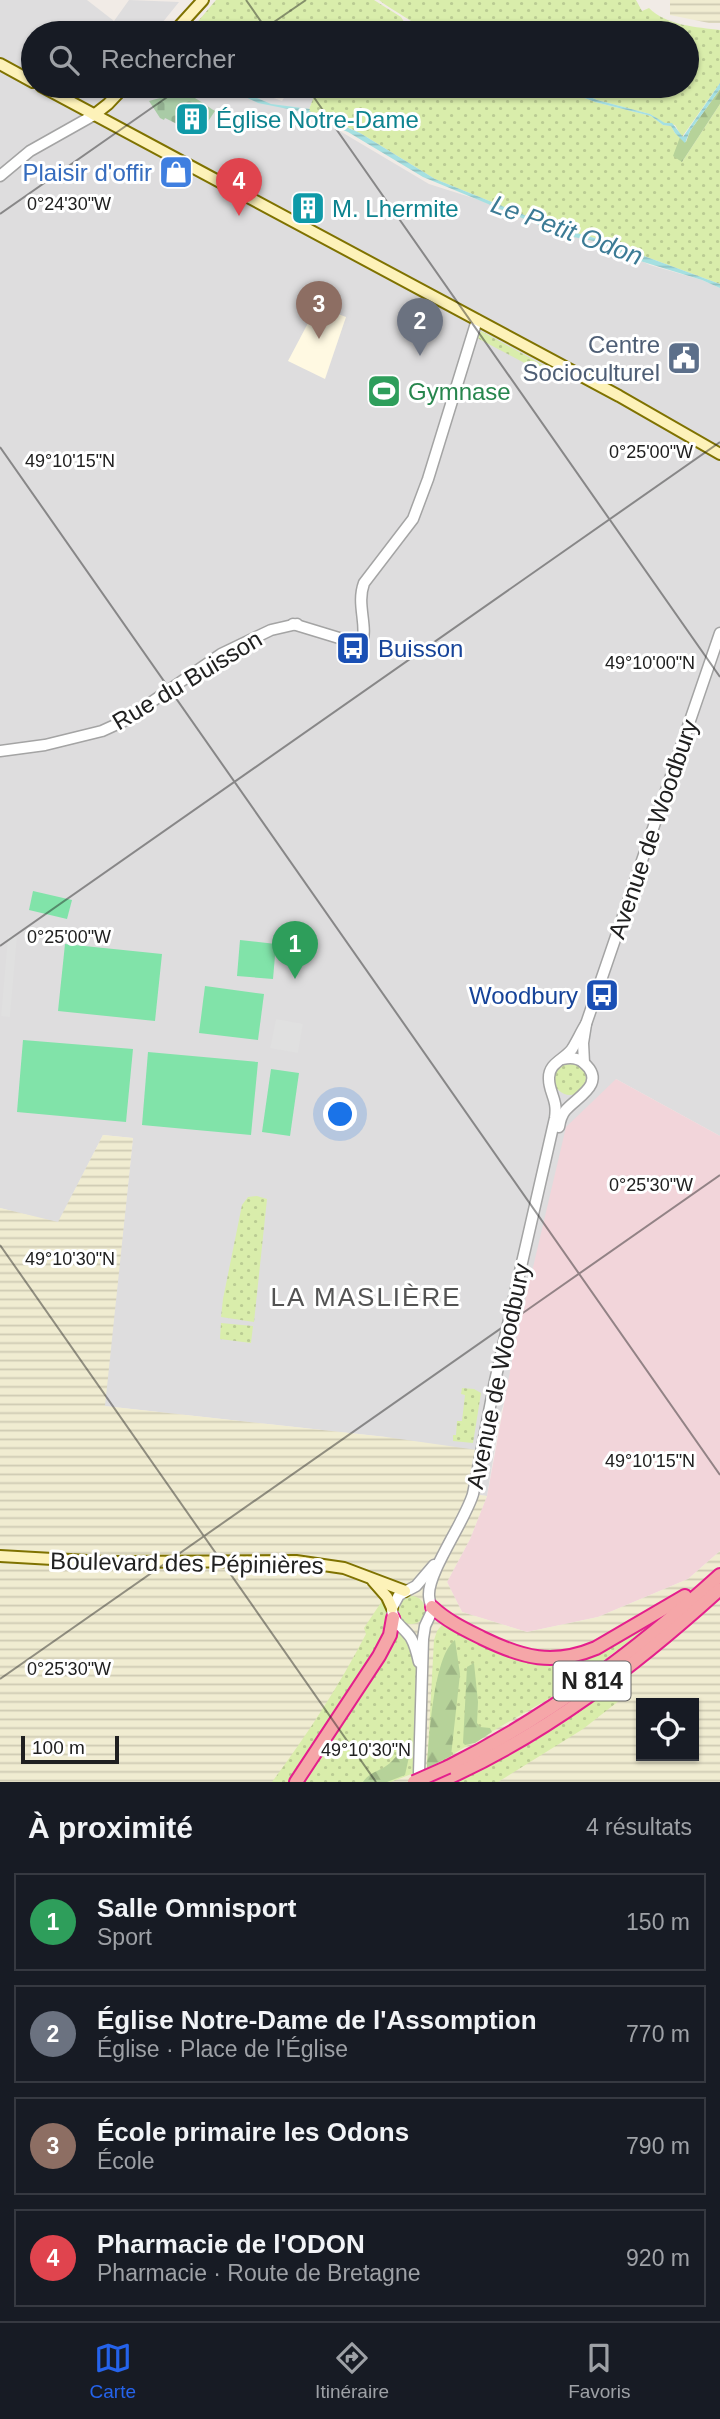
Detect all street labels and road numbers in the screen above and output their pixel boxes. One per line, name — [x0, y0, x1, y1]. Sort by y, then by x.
street label: Rue du Buisson — [107, 625, 267, 735]
street label: Avenue de Woodbury — [603, 716, 703, 942]
street label: Avenue de Woodbury — [461, 1261, 535, 1491]
street label: Boulevard des Pépinières — [50, 1547, 324, 1579]
road number: N 814 — [554, 1662, 630, 1700]

